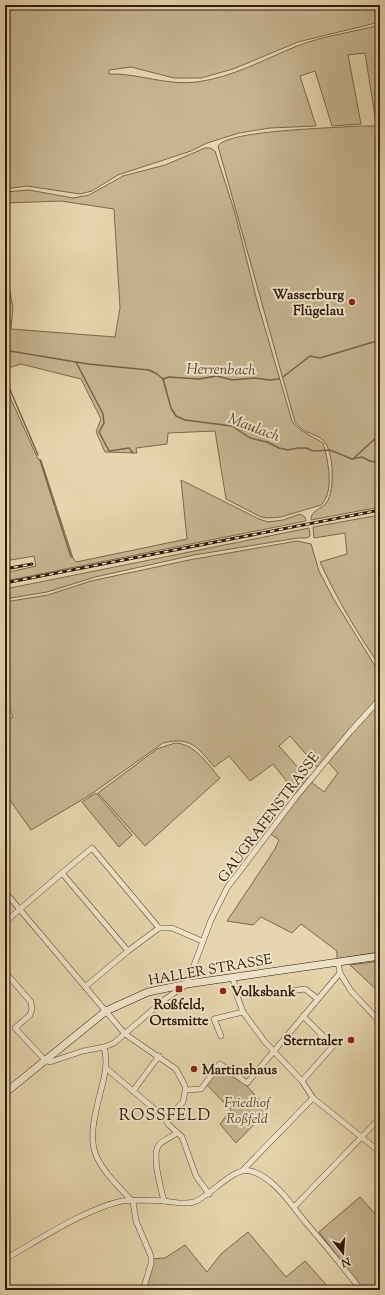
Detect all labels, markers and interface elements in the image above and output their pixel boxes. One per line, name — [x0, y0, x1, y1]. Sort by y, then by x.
place label: Wasserburg Flügelau — [272, 286, 345, 322]
marker: Wasserburg Flügelau — [347, 297, 357, 307]
water label: Herrenbach — [186, 359, 256, 382]
water label: Maulach — [224, 409, 283, 448]
street label: GAUGRAFENSTRASSE — [214, 749, 326, 887]
street label: HALLER STRASSE — [147, 950, 274, 992]
place label: Volksbank — [231, 983, 296, 1003]
marker: Roßfeld, Ortsmitte — [174, 984, 184, 994]
marker: Volksbank — [218, 986, 228, 996]
place label: Roßfeld, Ortsmitte — [149, 996, 209, 1032]
place label: Sterntaler — [283, 1032, 344, 1052]
marker: Sterntaler — [346, 1035, 356, 1045]
place label: Martinshaus — [202, 1061, 277, 1081]
marker: Martinshaus — [189, 1064, 199, 1074]
park label: Friedhof Roßfeld — [224, 1094, 272, 1130]
district label: ROSSFELD — [119, 1105, 211, 1128]
north arrow — [323, 1233, 363, 1273]
text: N — [339, 1252, 353, 1271]

